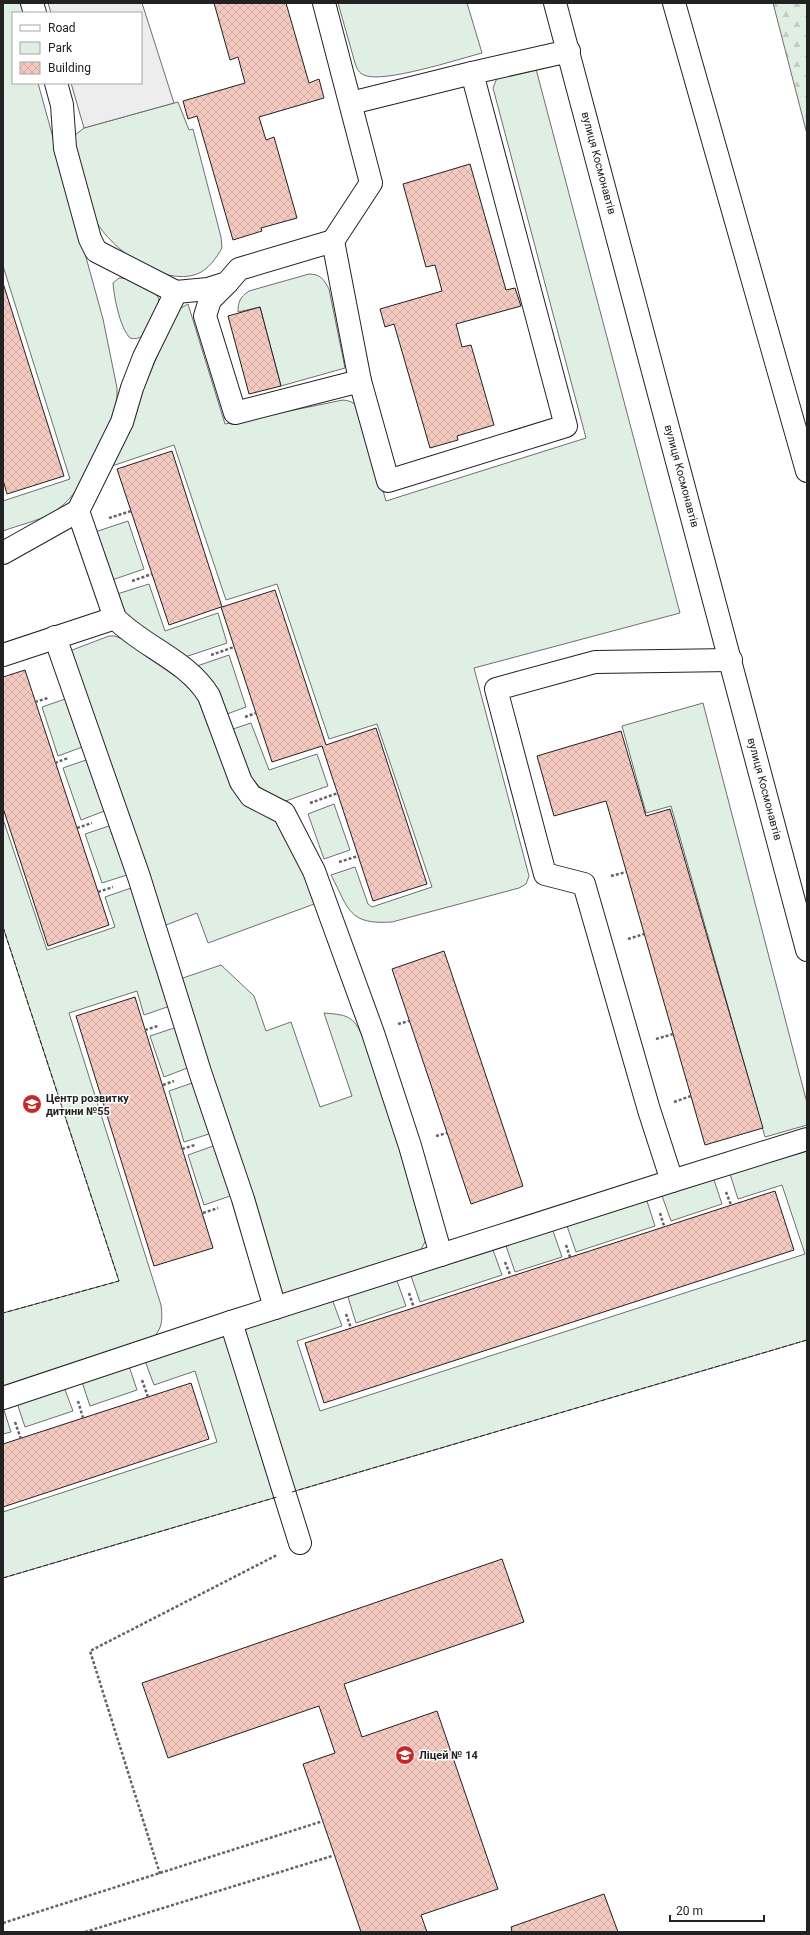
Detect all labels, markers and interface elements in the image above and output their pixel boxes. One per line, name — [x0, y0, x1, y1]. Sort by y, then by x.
legend — [12, 12, 142, 84]
text: Road — [48, 21, 76, 35]
text: Park — [48, 41, 73, 55]
text: Building — [48, 61, 91, 75]
street label: вулиця Космонавтів — [579, 111, 618, 216]
street label: вулиця Космонавтів — [662, 424, 701, 529]
street label: вулиця Космонавтів — [745, 737, 784, 842]
place label: Центр розвитку дитини №55 — [46, 1092, 129, 1118]
school or university icon: Центр розвитку дитини №55 — [21, 1093, 43, 1115]
school or university icon: Ліцей № 14 — [394, 1744, 416, 1766]
place label: Ліцей № 14 — [419, 1749, 478, 1762]
scale bar — [670, 1897, 764, 1923]
text: 20 m — [676, 1904, 703, 1918]

